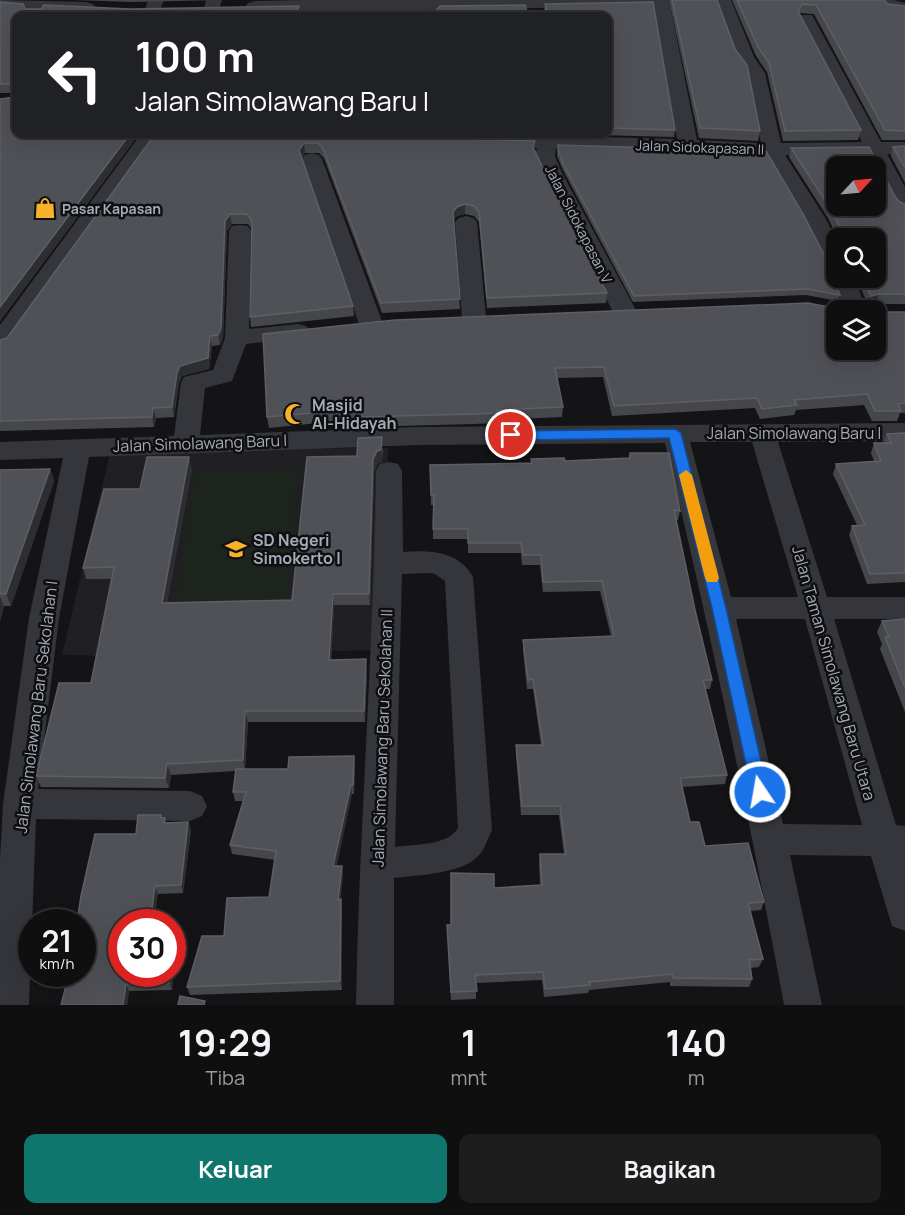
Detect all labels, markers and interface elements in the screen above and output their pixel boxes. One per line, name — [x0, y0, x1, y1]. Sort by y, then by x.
text: 100 m — [135, 27, 255, 85]
icon: left — [36, 36, 114, 114]
text: Jalan Simolawang Baru I — [135, 82, 429, 119]
street label: Jalan Sidokapasan II — [635, 135, 765, 159]
north arrow — [826, 156, 886, 216]
map controls — [826, 156, 886, 360]
street label: Jalan Sidokapasan V — [541, 162, 617, 287]
shop icon: Pasar Kapasan — [33, 196, 57, 220]
place label: Pasar Kapasan — [62, 199, 161, 218]
button: search — [826, 228, 886, 288]
button: layers — [826, 300, 886, 360]
place label: Masjid Al-Hidayah — [312, 394, 396, 434]
mosque icon: Masjid Al-Hidayah — [283, 402, 307, 426]
pin — [485, 409, 536, 460]
icon: arrive — [494, 418, 527, 451]
street label: Jalan Simolawang Baru I — [707, 422, 881, 444]
street label: Jalan Simolawang Baru I — [113, 429, 287, 457]
place label: SD Negeri Simokerto I — [253, 529, 341, 569]
school or university icon: SD Negeri Simokerto I — [224, 537, 248, 561]
street label: Jalan Taman Simolawang Baru Utara — [787, 543, 881, 803]
street label: Jalan Simolawang Baru Sekolahan I — [10, 579, 62, 835]
street label: Jalan Simolawang Baru Sekolahan II — [367, 609, 397, 867]
position arrow — [728, 760, 792, 824]
speed limit sign: 30 — [108, 909, 186, 987]
text: 21 — [41, 920, 73, 961]
text: km/h — [40, 953, 74, 974]
text: 19:29 — [178, 1018, 272, 1067]
text: 1 — [461, 1018, 477, 1067]
text: 140 — [665, 1018, 727, 1067]
text: Tiba — [205, 1064, 245, 1091]
text: mnt — [451, 1064, 487, 1091]
text: m — [688, 1064, 705, 1091]
button: Keluar — [24, 1134, 447, 1203]
button: Bagikan — [459, 1134, 881, 1203]

